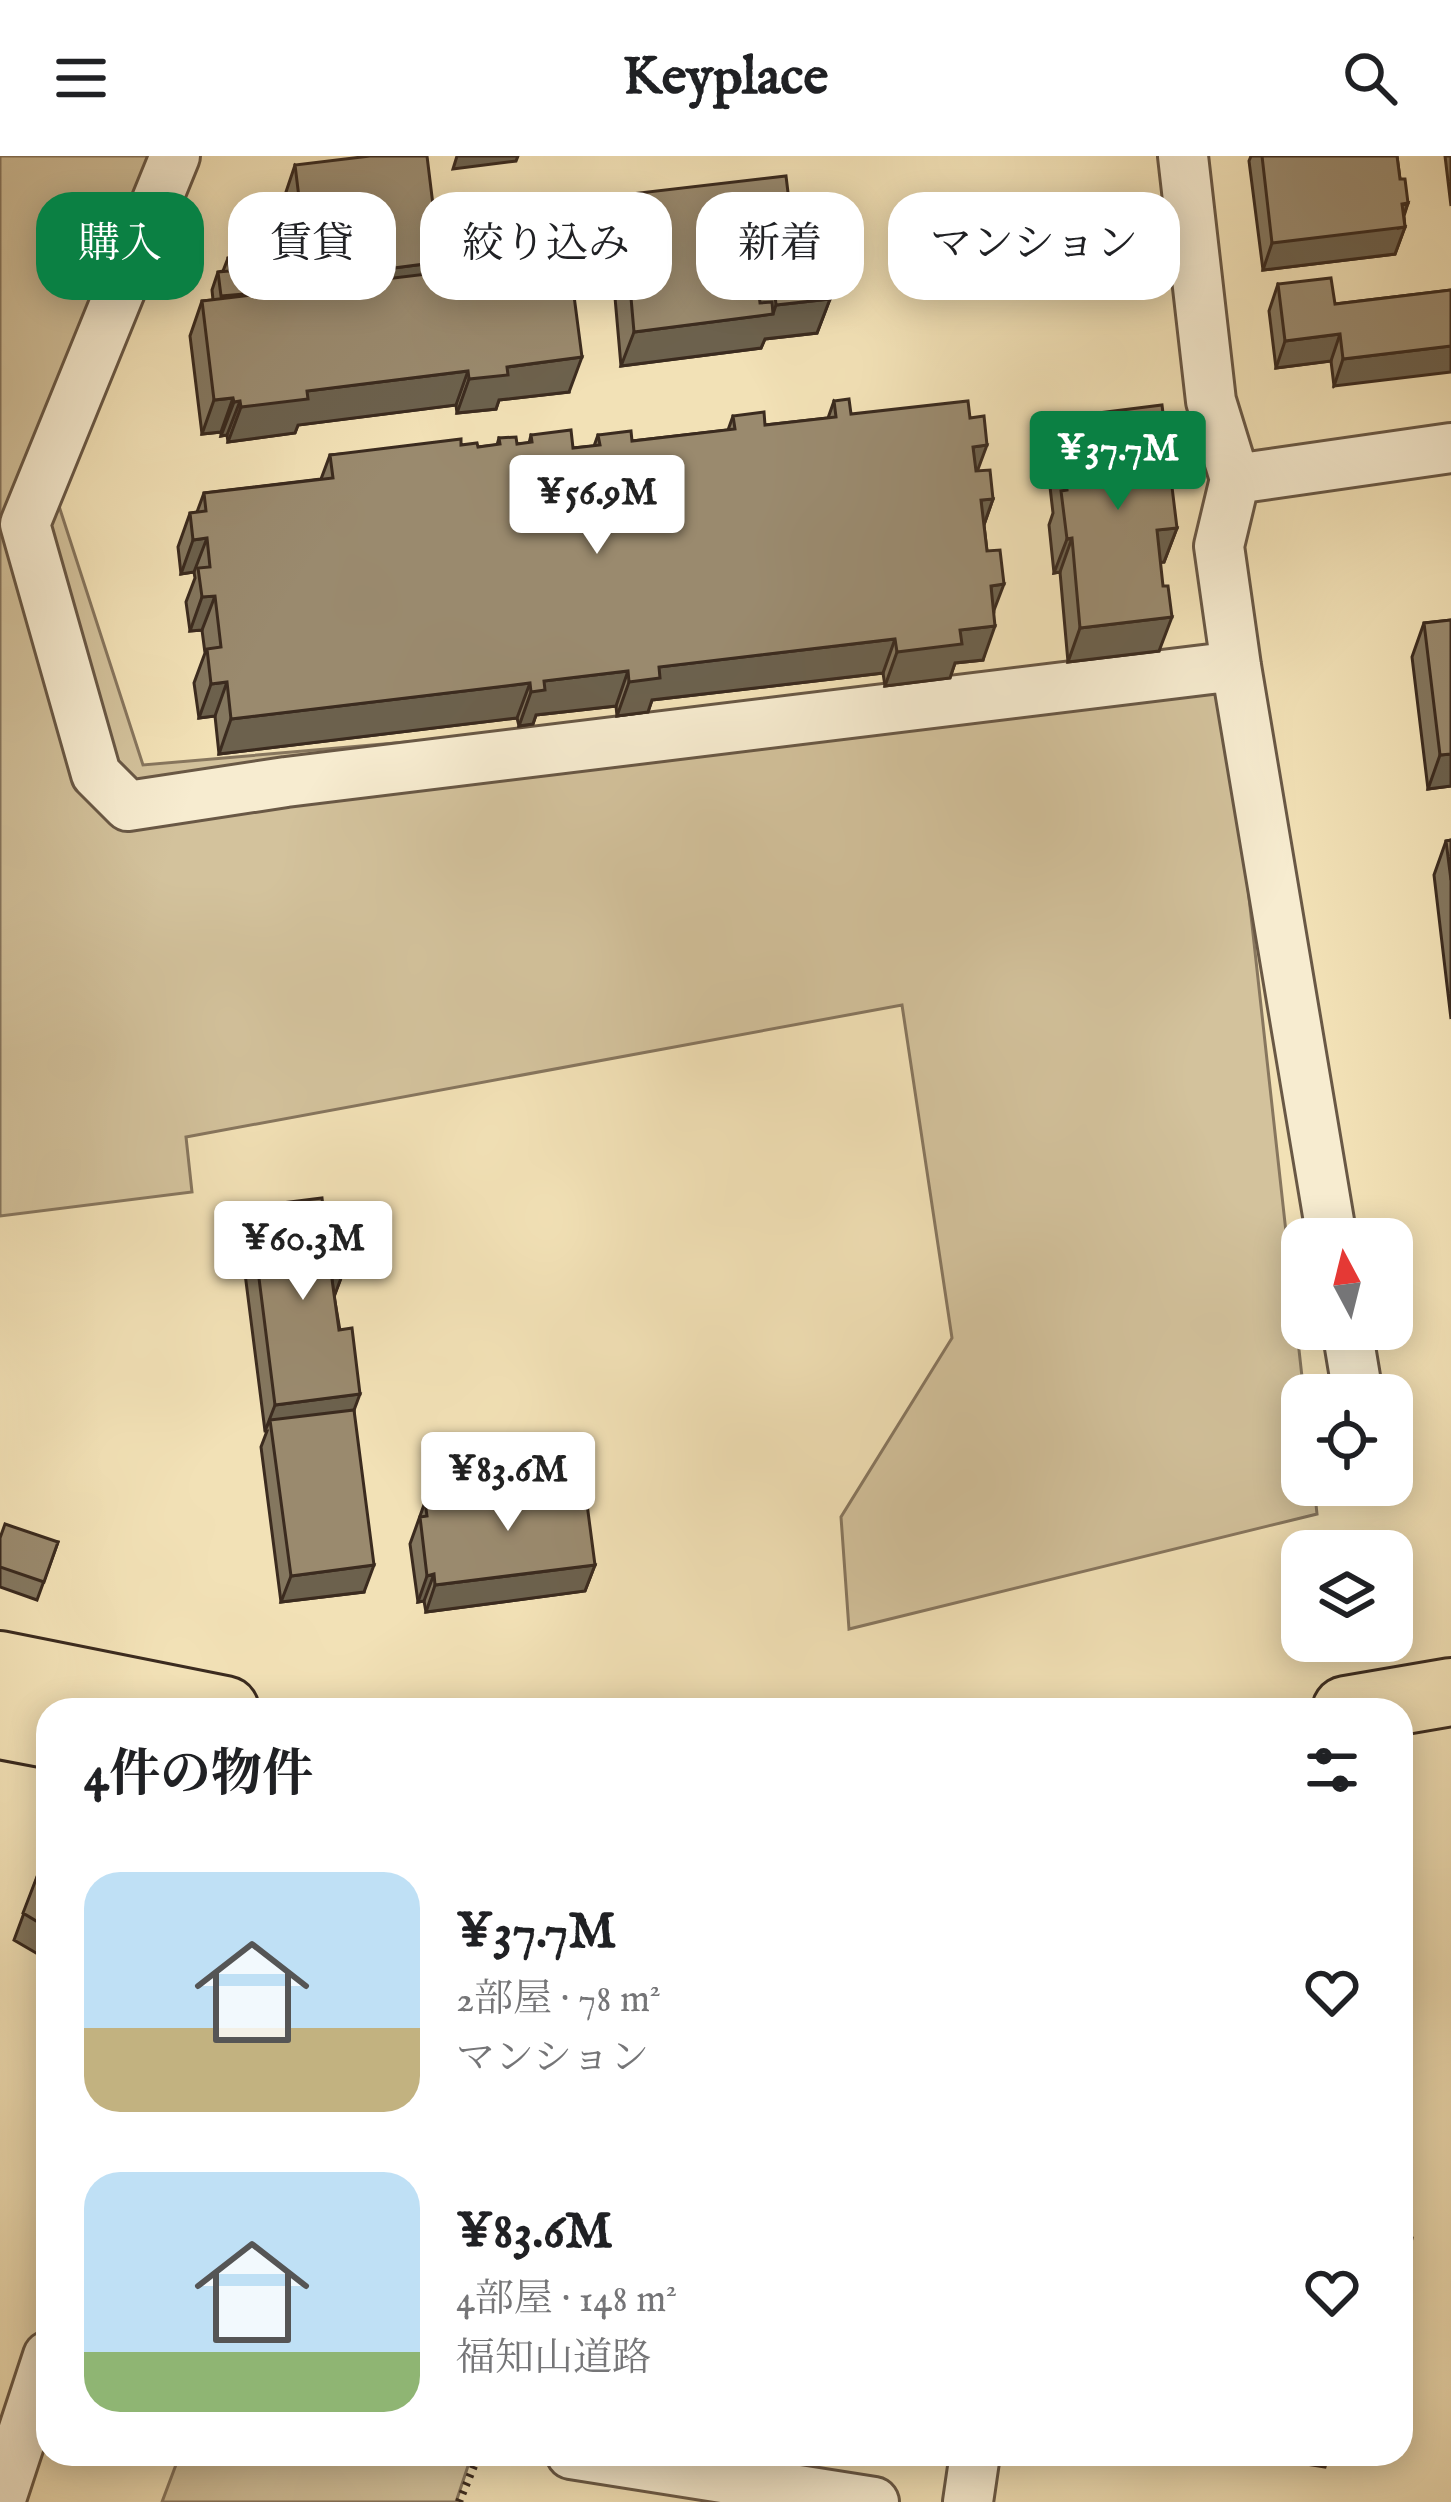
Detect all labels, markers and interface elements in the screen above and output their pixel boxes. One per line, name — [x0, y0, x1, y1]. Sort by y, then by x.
text: Keyplace — [623, 44, 828, 113]
icon: menu — [48, 45, 114, 111]
icon: search — [1337, 45, 1403, 111]
chip: 購入 — [36, 192, 204, 300]
chip: 賃貸 — [228, 192, 396, 300]
chip: 絞り込み — [420, 192, 672, 300]
chip: 新着 — [696, 192, 864, 300]
chip: マンション — [888, 192, 1180, 300]
pin: ¥37.7M — [1020, 411, 1216, 513]
text: ¥37.7M — [1057, 425, 1179, 474]
pin: ¥56.9M — [499, 455, 695, 557]
text: ¥56.9M — [537, 469, 657, 518]
pin: ¥60.3M — [205, 1201, 401, 1303]
text: ¥60.3M — [241, 1215, 365, 1264]
north arrow — [1281, 1218, 1413, 1350]
map controls — [1281, 1218, 1413, 1662]
button: locate — [1281, 1374, 1413, 1506]
pin: ¥83.6M — [410, 1432, 606, 1534]
text: ¥83.6M — [448, 1446, 568, 1495]
button: layers — [1281, 1530, 1413, 1662]
icon: filters — [1299, 1737, 1365, 1803]
text: 4件の物件 — [84, 1744, 313, 1809]
text: ¥37.7M — [456, 1901, 616, 1966]
icon: home — [180, 1920, 324, 2064]
icon: heart — [1299, 1959, 1365, 2025]
text: 2部屋 · 78 m² — [456, 1976, 661, 2025]
text: マンション — [456, 2035, 649, 2084]
text: ¥83.6M — [456, 2201, 613, 2266]
icon: home — [180, 2220, 324, 2364]
icon: heart — [1299, 2259, 1365, 2325]
text: 4部屋 · 148 m² — [456, 2276, 677, 2325]
text: 福知山道路 — [456, 2335, 651, 2384]

